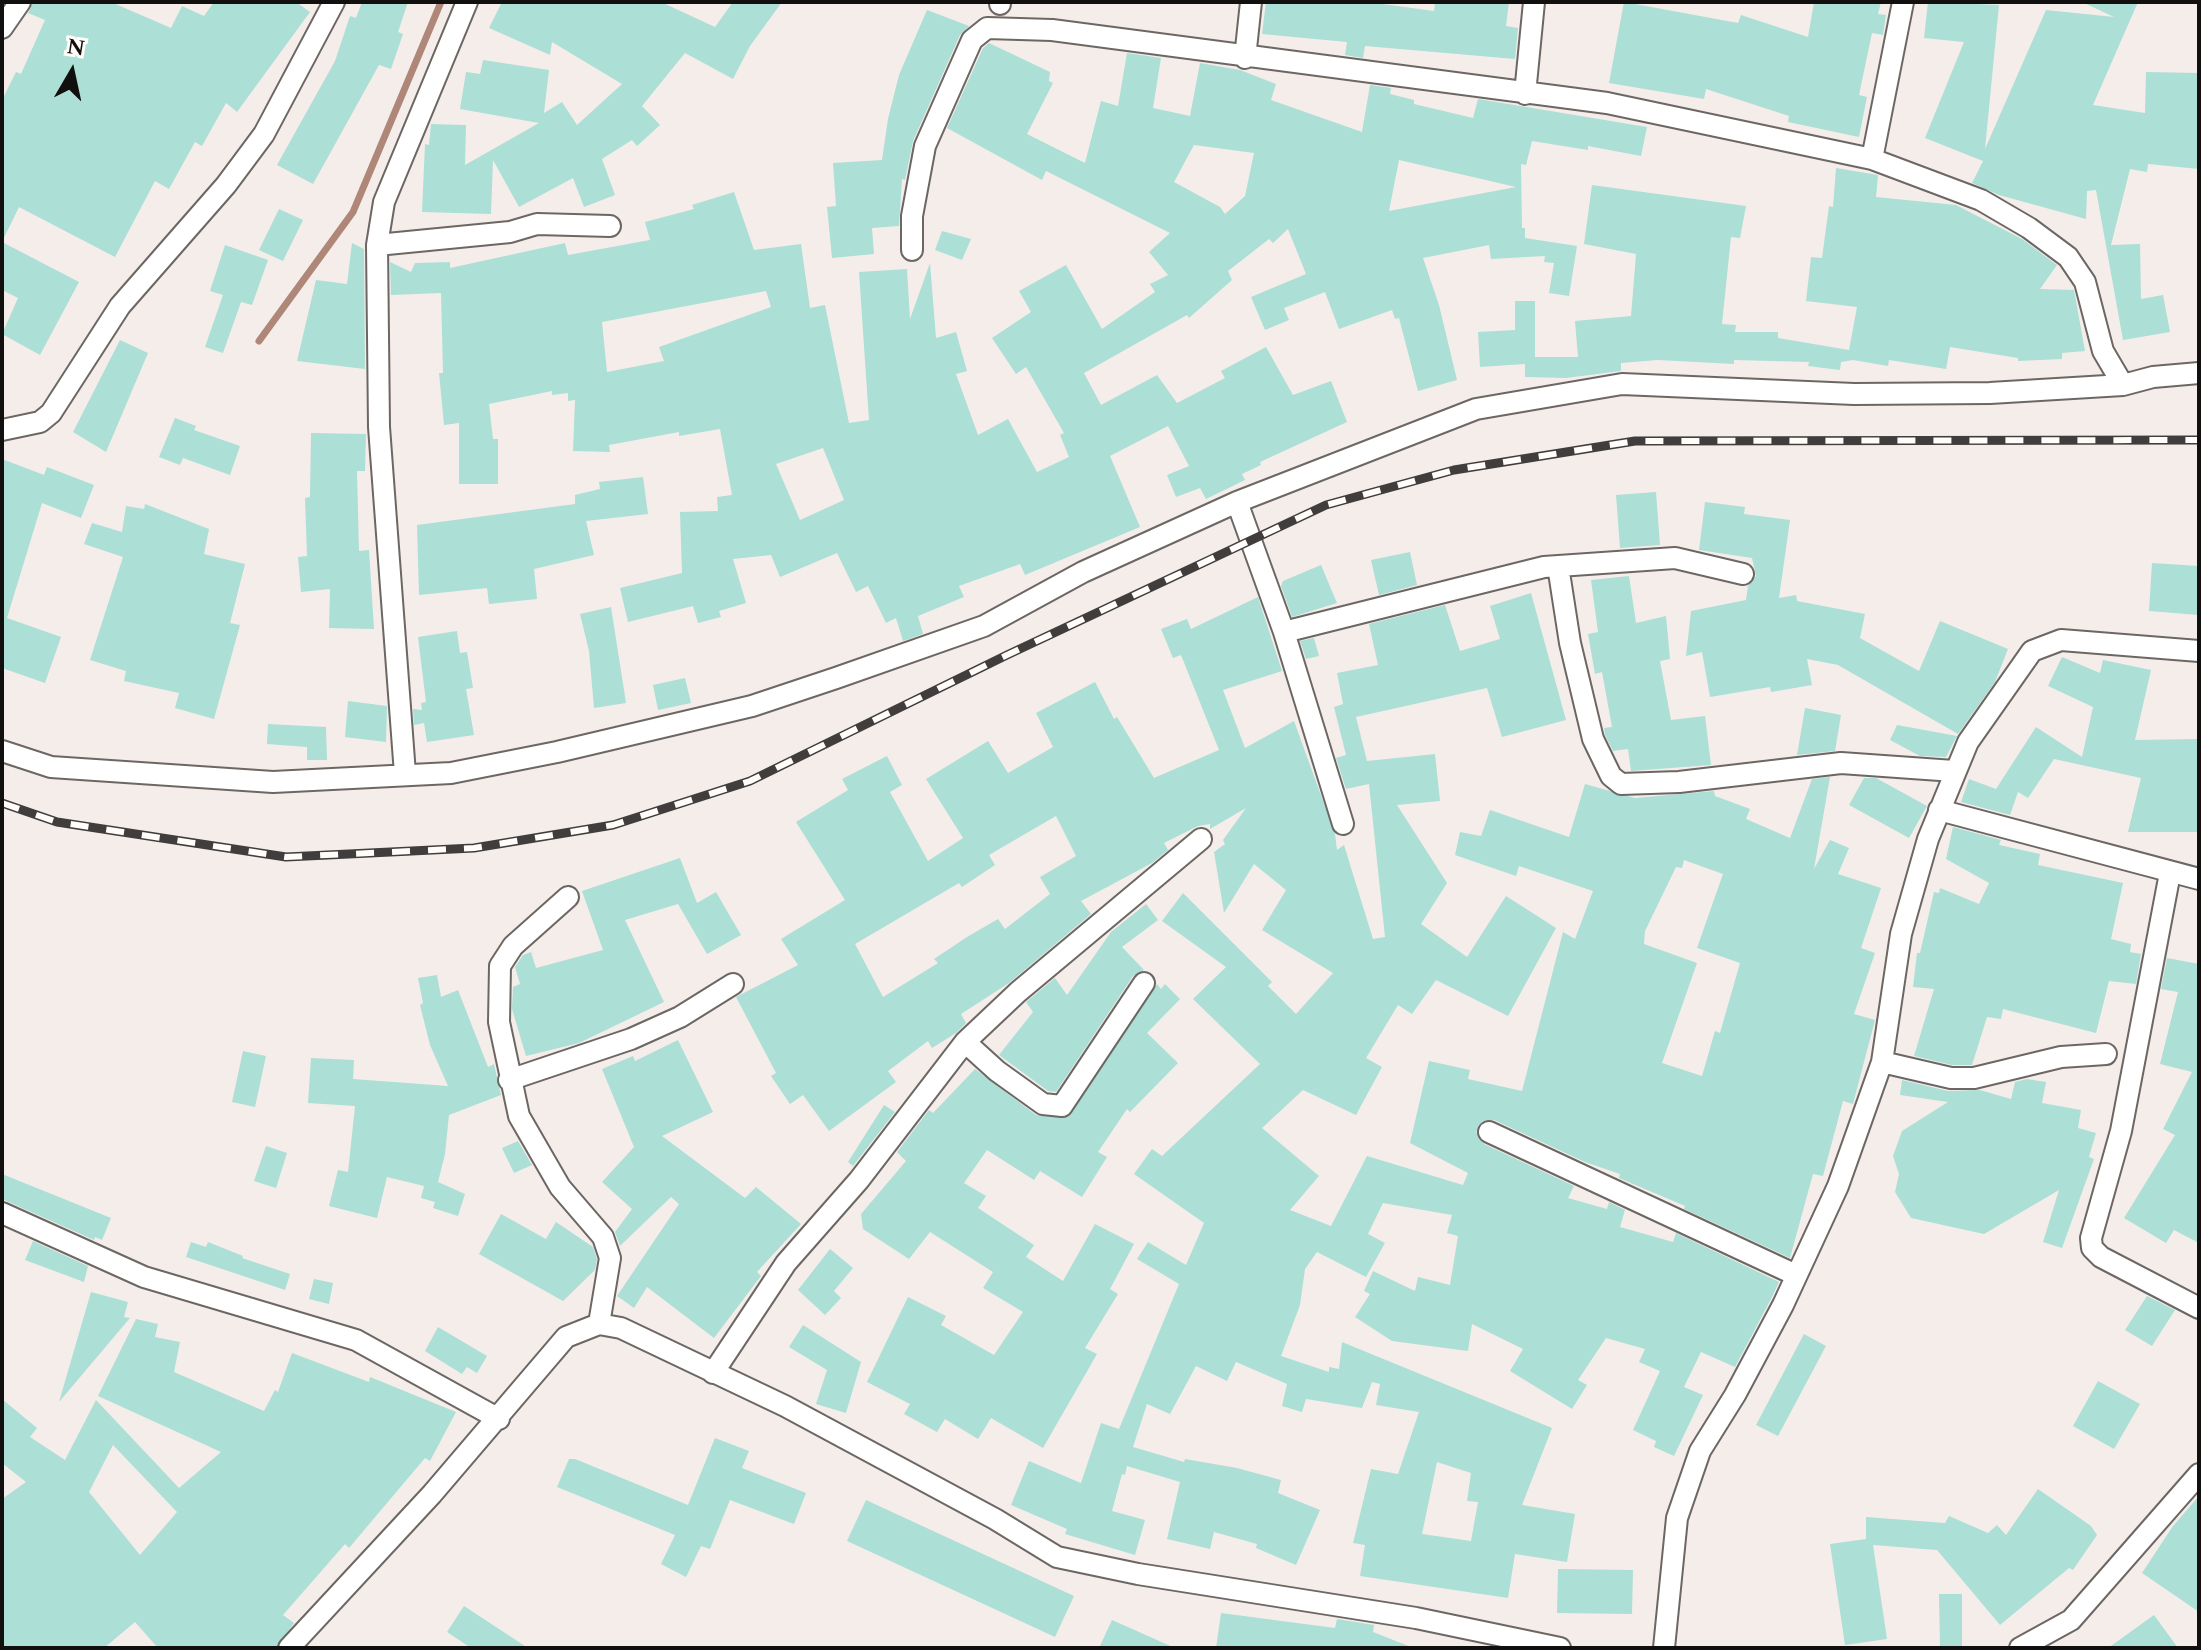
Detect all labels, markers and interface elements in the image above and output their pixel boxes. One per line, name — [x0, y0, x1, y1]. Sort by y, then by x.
text: N — [64, 30, 87, 66]
north arrow — [32, 32, 112, 112]

